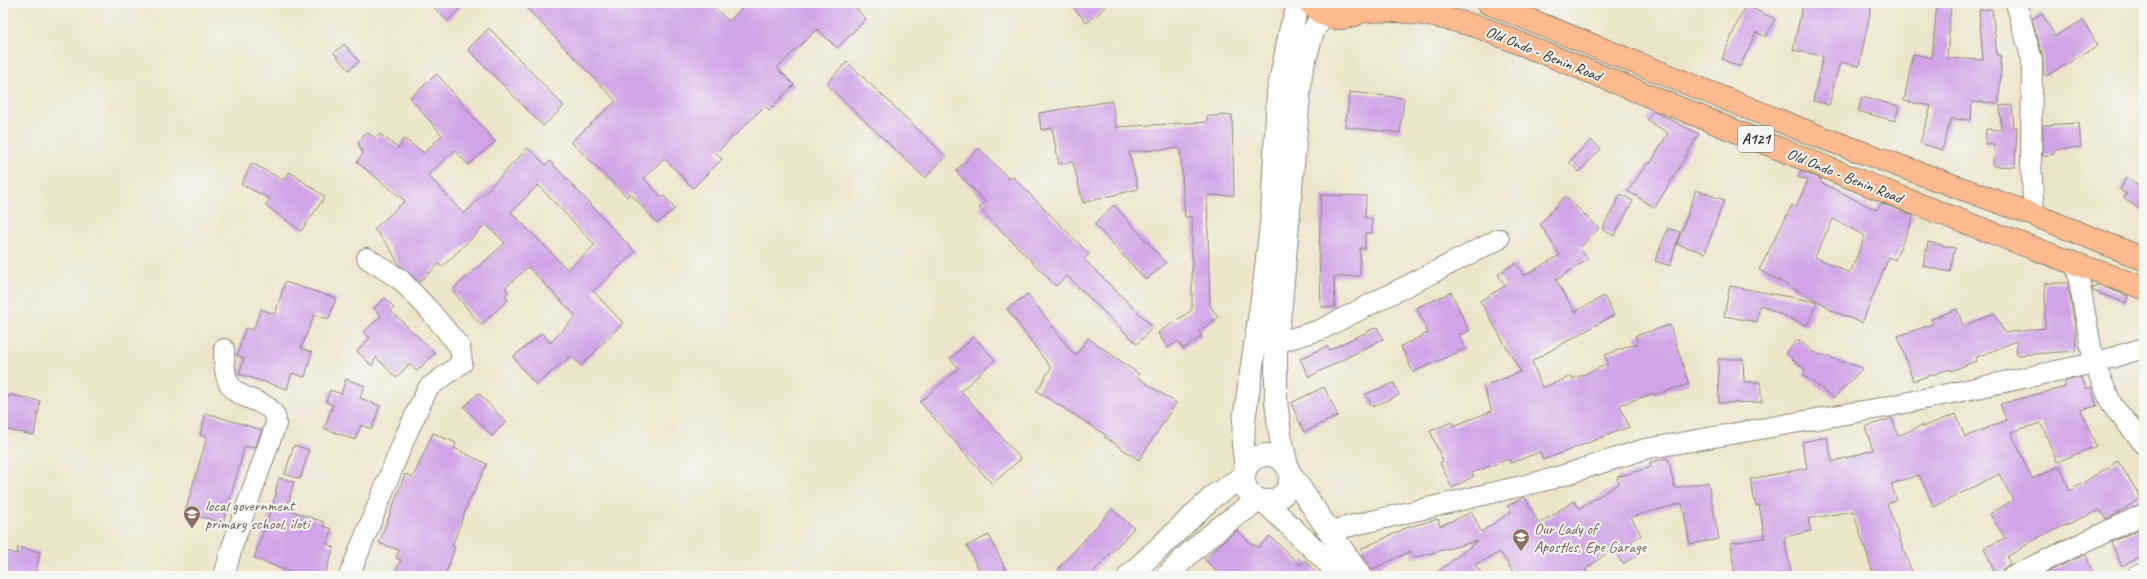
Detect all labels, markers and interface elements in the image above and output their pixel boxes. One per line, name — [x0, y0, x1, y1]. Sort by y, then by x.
street label: Old Ondo - Benin Road — [1483, 22, 1607, 87]
road number: A121 — [1738, 126, 1774, 152]
street label: Old Ondo - Benin Road — [1784, 144, 1908, 209]
place label: local government primary school, iloti — [205, 496, 311, 534]
school or university icon: local government primary school, iloti — [182, 504, 202, 529]
place label: Our Lady of Apostles, Epe Garage — [1534, 519, 1648, 557]
school or university icon: Our Lady of Apostles, Epe Garage — [1511, 527, 1531, 552]

